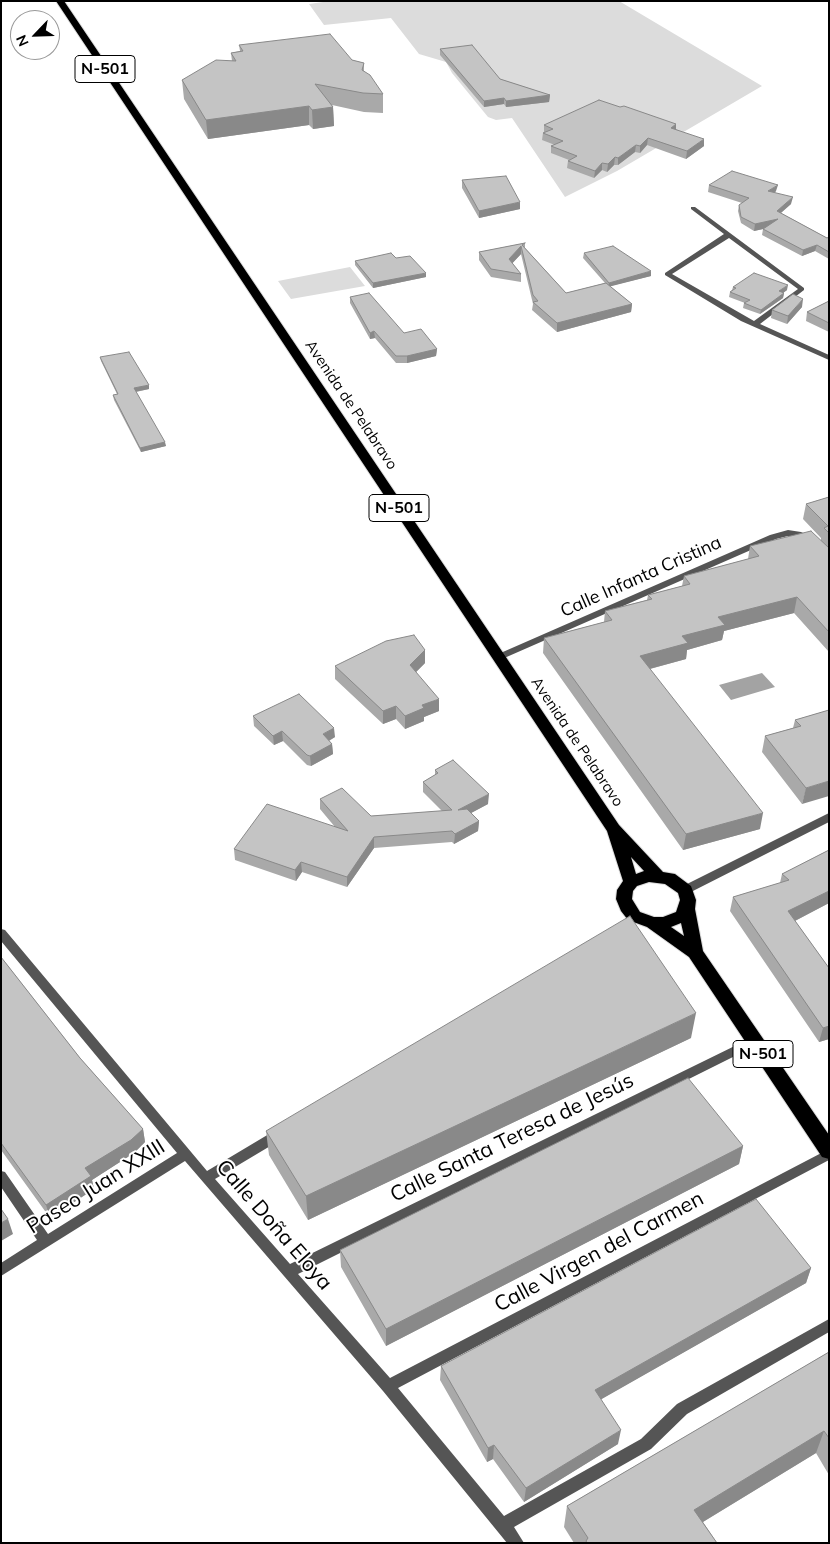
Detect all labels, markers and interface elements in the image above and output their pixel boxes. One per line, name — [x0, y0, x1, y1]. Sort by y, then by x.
north arrow — [10, 10, 60, 60]
text: N — [12, 32, 33, 49]
road number: N-501 — [75, 56, 135, 82]
street label: Avenida de Pelabravo — [301, 337, 401, 473]
road number: N-501 — [369, 494, 429, 522]
street label: Calle Infanta Cristina — [557, 532, 725, 622]
street label: Avenida de Pelabravo — [527, 674, 627, 810]
road number: N-501 — [733, 1040, 793, 1068]
street label: Calle Santa Teresa de Jesús — [386, 1068, 638, 1208]
street label: Paseo Juan XXIII — [22, 1134, 170, 1240]
street label: Calle Doña Eloya — [211, 1155, 337, 1295]
street label: Calle Virgen del Carmen — [490, 1186, 708, 1318]

